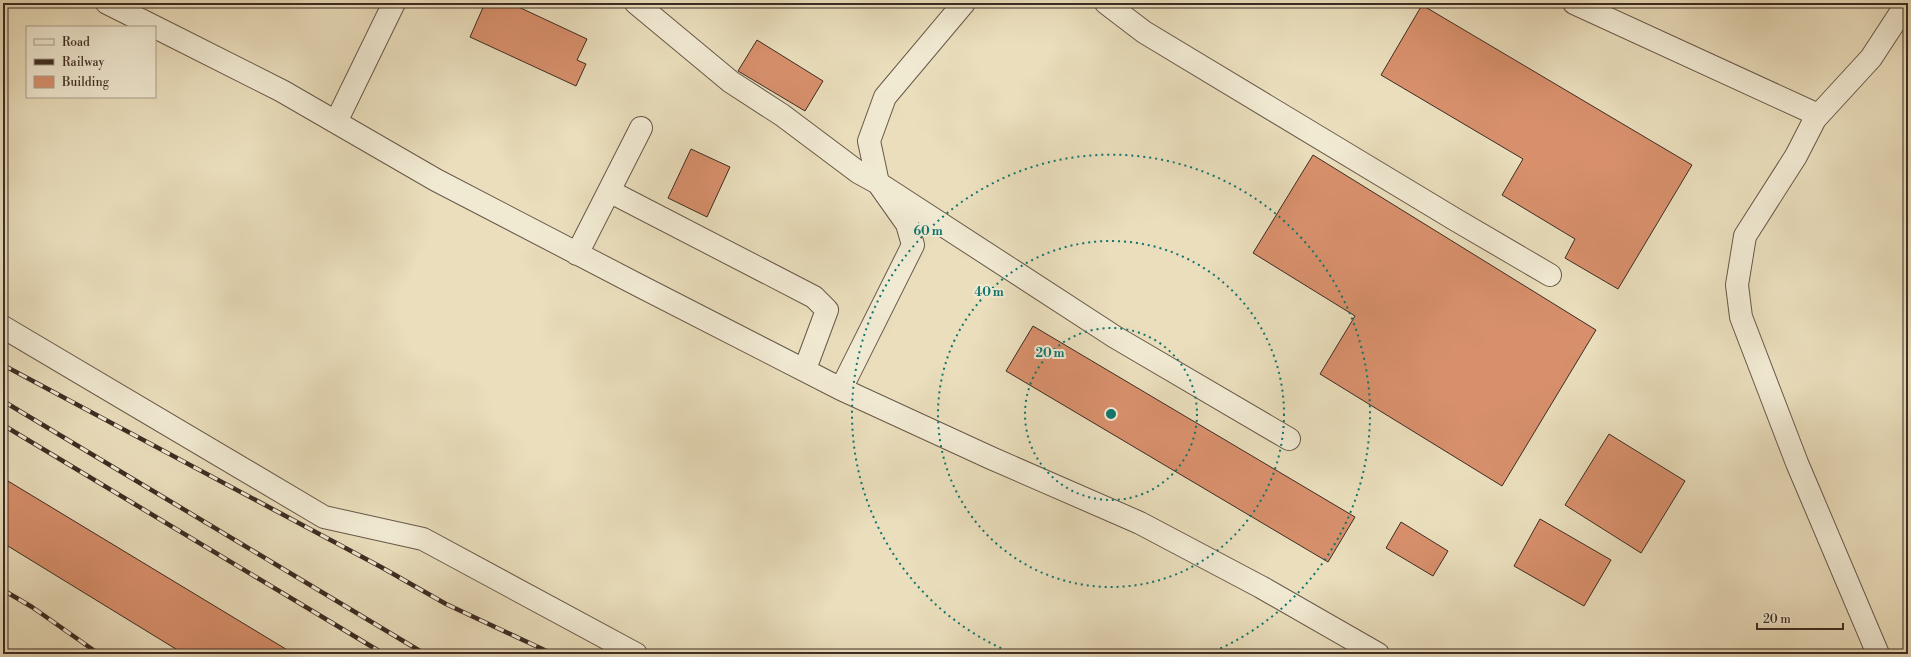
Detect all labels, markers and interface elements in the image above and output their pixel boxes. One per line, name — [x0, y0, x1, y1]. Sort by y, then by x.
legend — [26, 26, 156, 98]
text: Road — [62, 35, 90, 50]
text: Railway — [62, 55, 104, 70]
text: Building — [61, 75, 110, 90]
text: 60 m — [913, 224, 943, 239]
text: 40 m — [974, 285, 1004, 300]
text: 20 m — [1035, 346, 1065, 361]
centre of rings — [1104, 407, 1118, 421]
scale bar — [1757, 605, 1843, 631]
text: 20 m — [1763, 612, 1791, 627]

